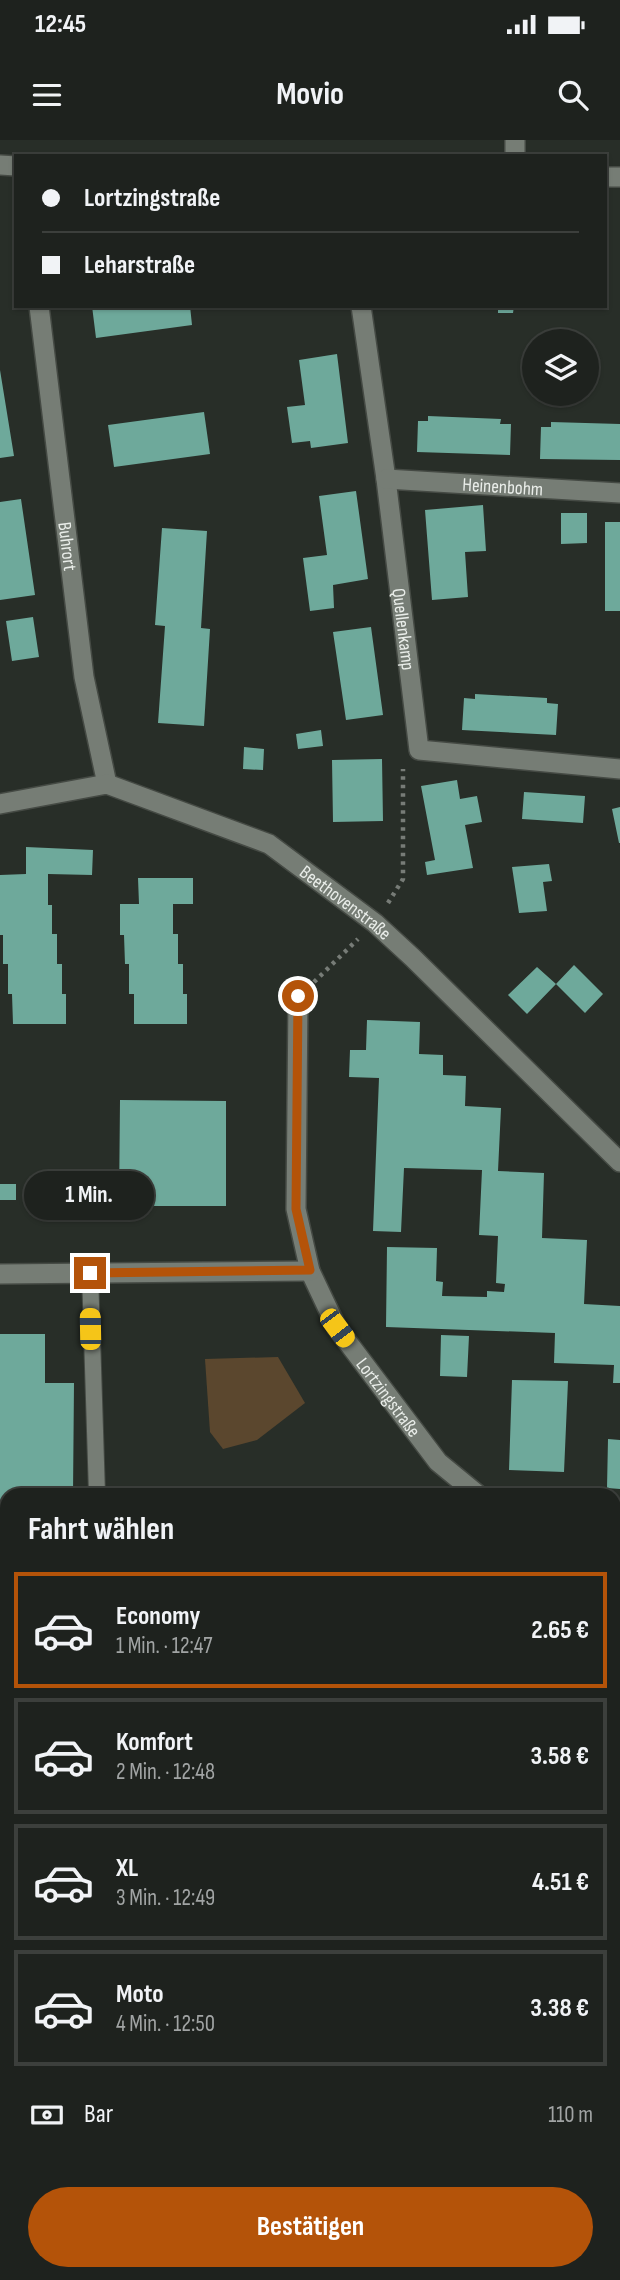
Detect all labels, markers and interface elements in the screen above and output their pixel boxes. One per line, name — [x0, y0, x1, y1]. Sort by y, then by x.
text: 12:45 — [35, 9, 86, 40]
text: Movio — [276, 75, 344, 114]
icon: menu — [28, 76, 66, 114]
icon: search — [554, 76, 592, 114]
text: Lortzingstraße — [84, 183, 220, 214]
text: Leharstraße — [84, 250, 195, 281]
map controls — [522, 329, 599, 406]
button: layers — [522, 329, 599, 406]
street label: Heinenbohm — [462, 474, 544, 501]
street label: Buhrort — [52, 521, 81, 572]
street label: Quellenkamp — [386, 587, 419, 672]
street label: Beethovenstraße — [295, 861, 396, 945]
route start — [282, 980, 314, 1012]
callout: 1 Min. — [25, 1172, 155, 1220]
text: 1 Min. — [65, 1181, 113, 1209]
route end — [74, 1257, 106, 1289]
car — [316, 1305, 359, 1351]
car — [80, 1308, 101, 1350]
street label: Lortzingstraße — [351, 1354, 425, 1442]
text: Fahrt wählen — [28, 1510, 174, 1549]
icon: car — [32, 1599, 95, 1662]
text: Economy — [116, 1601, 200, 1632]
text: 2.65 € — [531, 1615, 589, 1646]
text: 1 Min. · 12:47 — [116, 1632, 213, 1660]
icon: car — [32, 1725, 95, 1788]
text: Komfort — [116, 1727, 193, 1758]
text: 3.58 € — [530, 1741, 589, 1772]
text: 2 Min. · 12:48 — [116, 1758, 215, 1786]
icon: car — [32, 1851, 95, 1914]
text: XL — [116, 1853, 138, 1884]
text: 4.51 € — [532, 1867, 589, 1898]
text: 3 Min. · 12:49 — [116, 1884, 215, 1912]
icon: car — [32, 1977, 95, 2040]
text: Moto — [116, 1979, 164, 2010]
text: 3.38 € — [530, 1993, 589, 2024]
text: 4 Min. · 12:50 — [116, 2010, 215, 2038]
icon: cash — [28, 2096, 66, 2134]
text: Bar — [84, 2099, 113, 2130]
text: 110 m — [548, 2101, 593, 2129]
button: Bestätigen — [28, 2187, 593, 2267]

